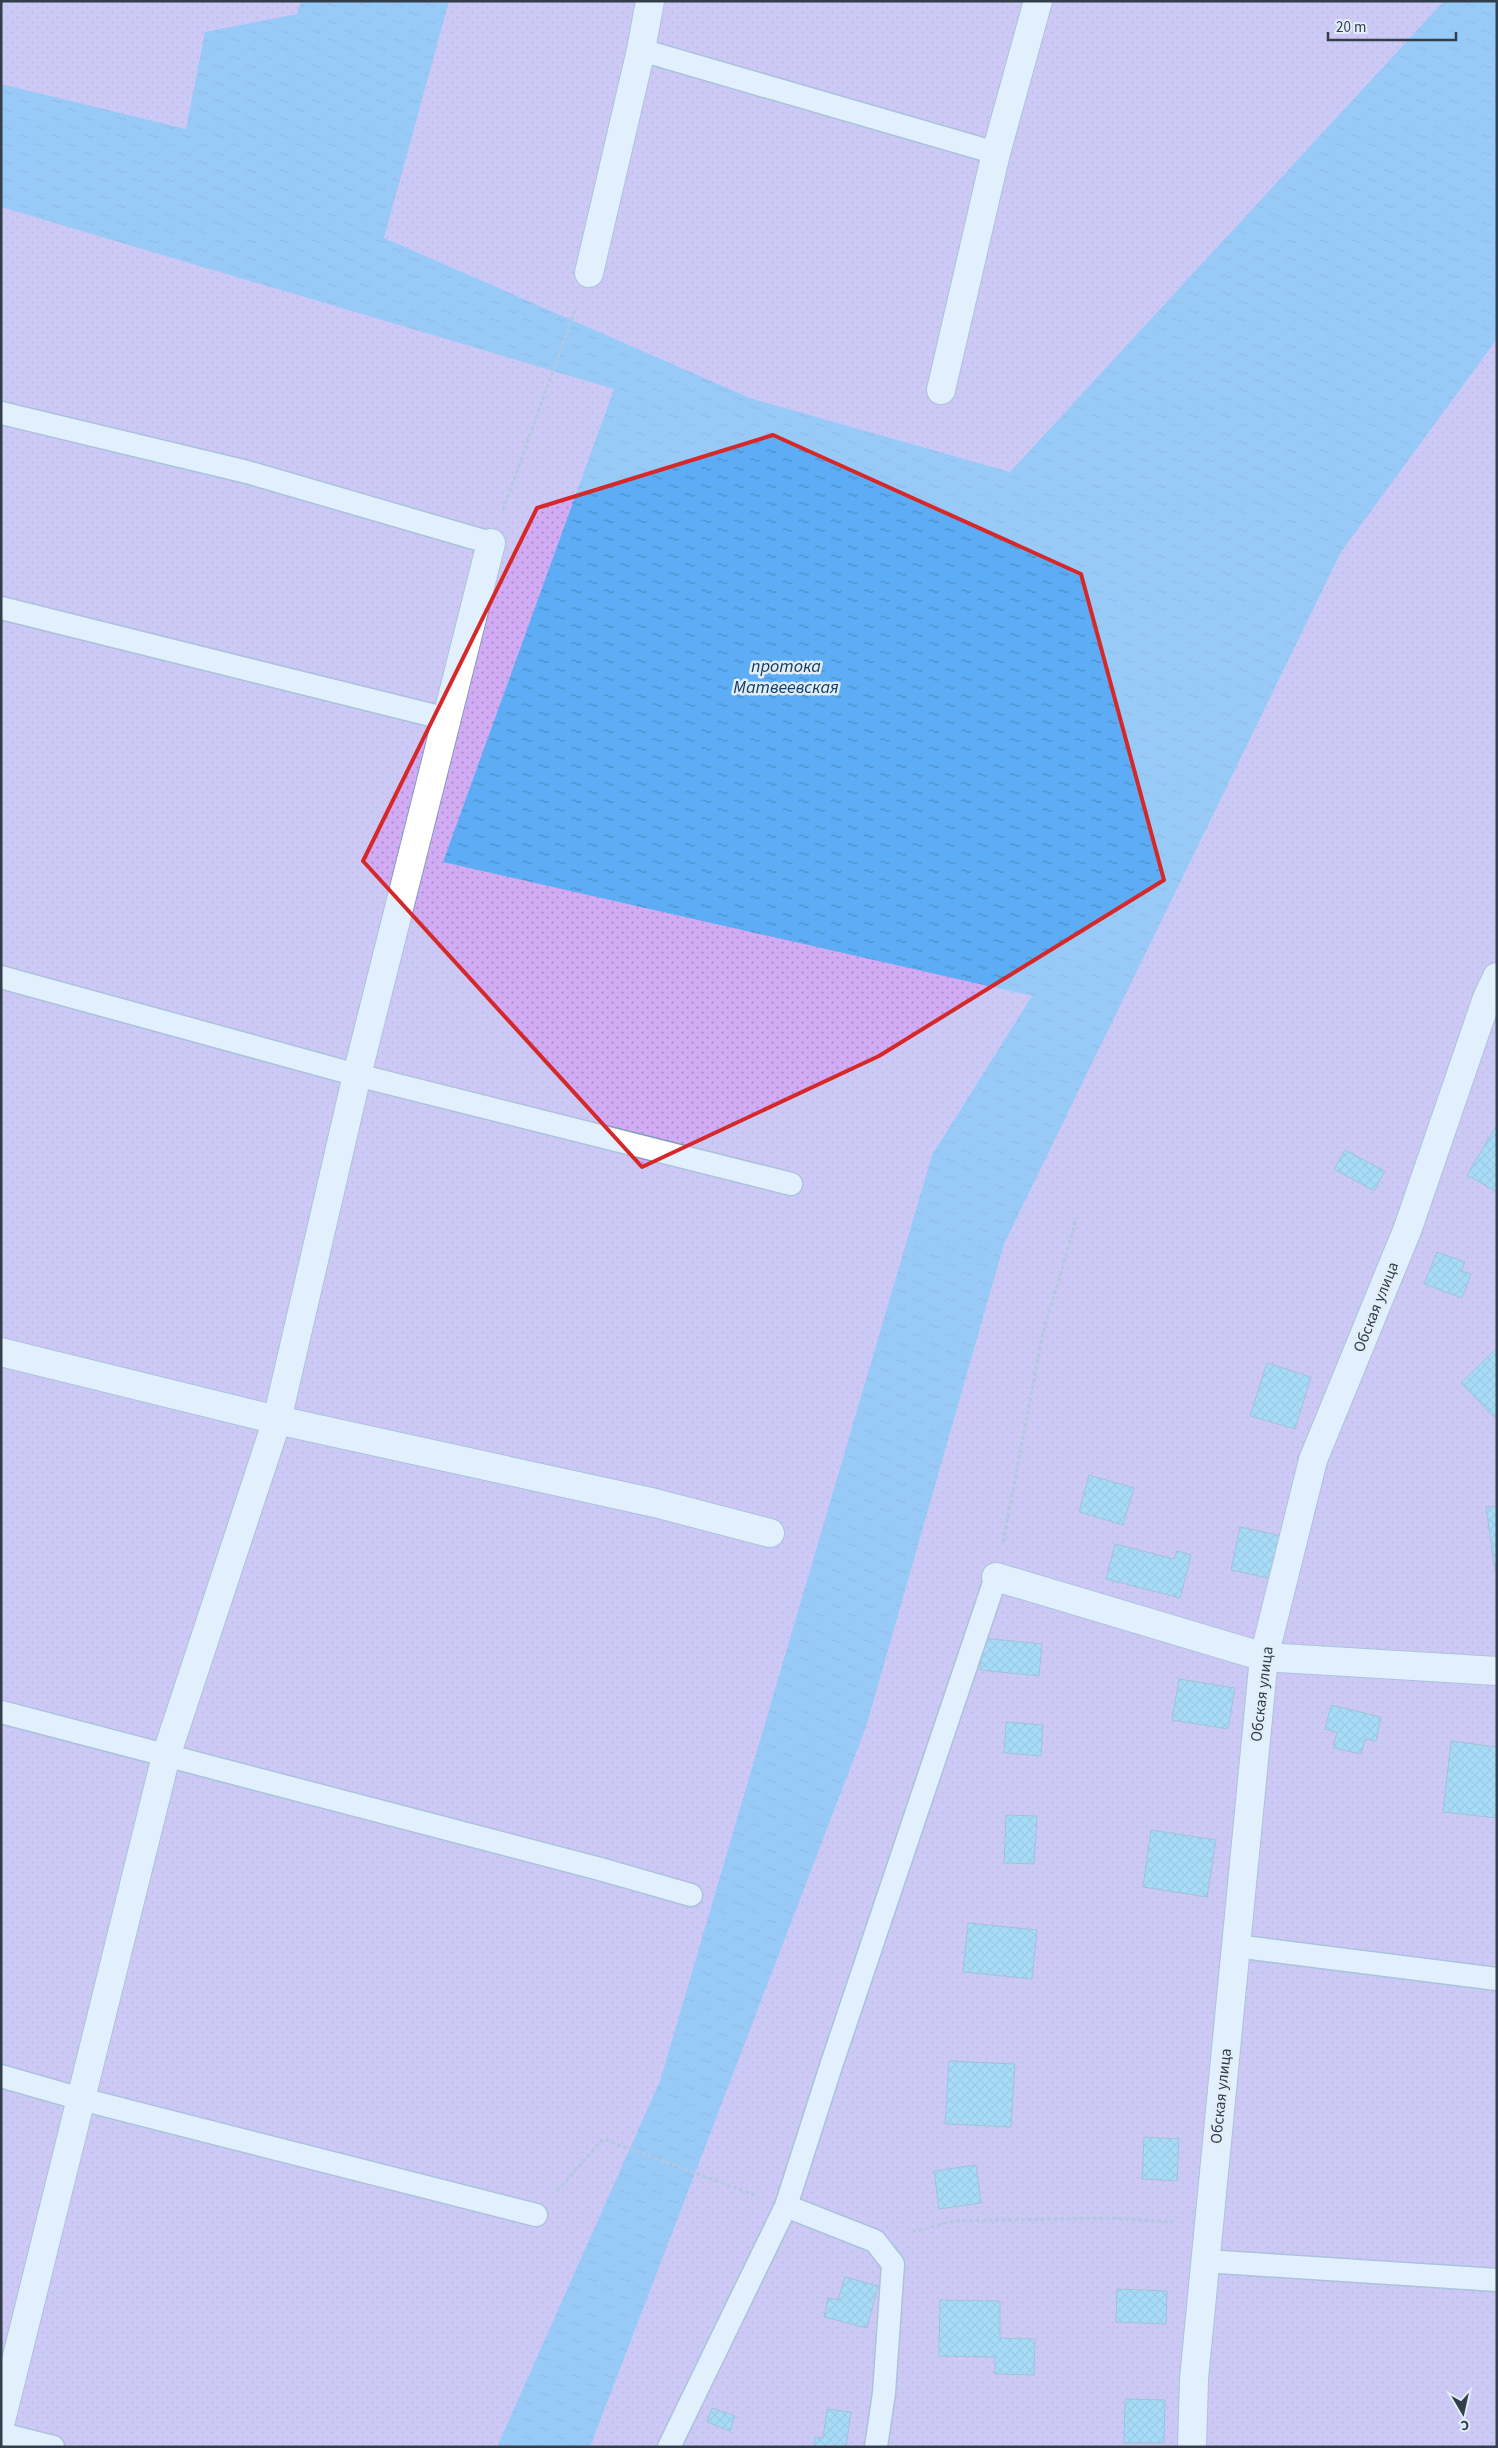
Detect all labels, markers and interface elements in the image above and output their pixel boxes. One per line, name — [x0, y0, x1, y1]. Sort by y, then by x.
scale bar — [1328, 10, 1456, 42]
text: 20 m — [1336, 17, 1366, 38]
water label: протока Матвеевская — [733, 654, 839, 700]
street label: Обская улица — [1348, 1258, 1404, 1356]
street label: Обская улица — [1245, 1645, 1279, 1743]
street label: Обская улица — [1205, 2047, 1237, 2145]
north arrow — [1438, 2388, 1488, 2438]
text: С — [1459, 2414, 1470, 2435]

